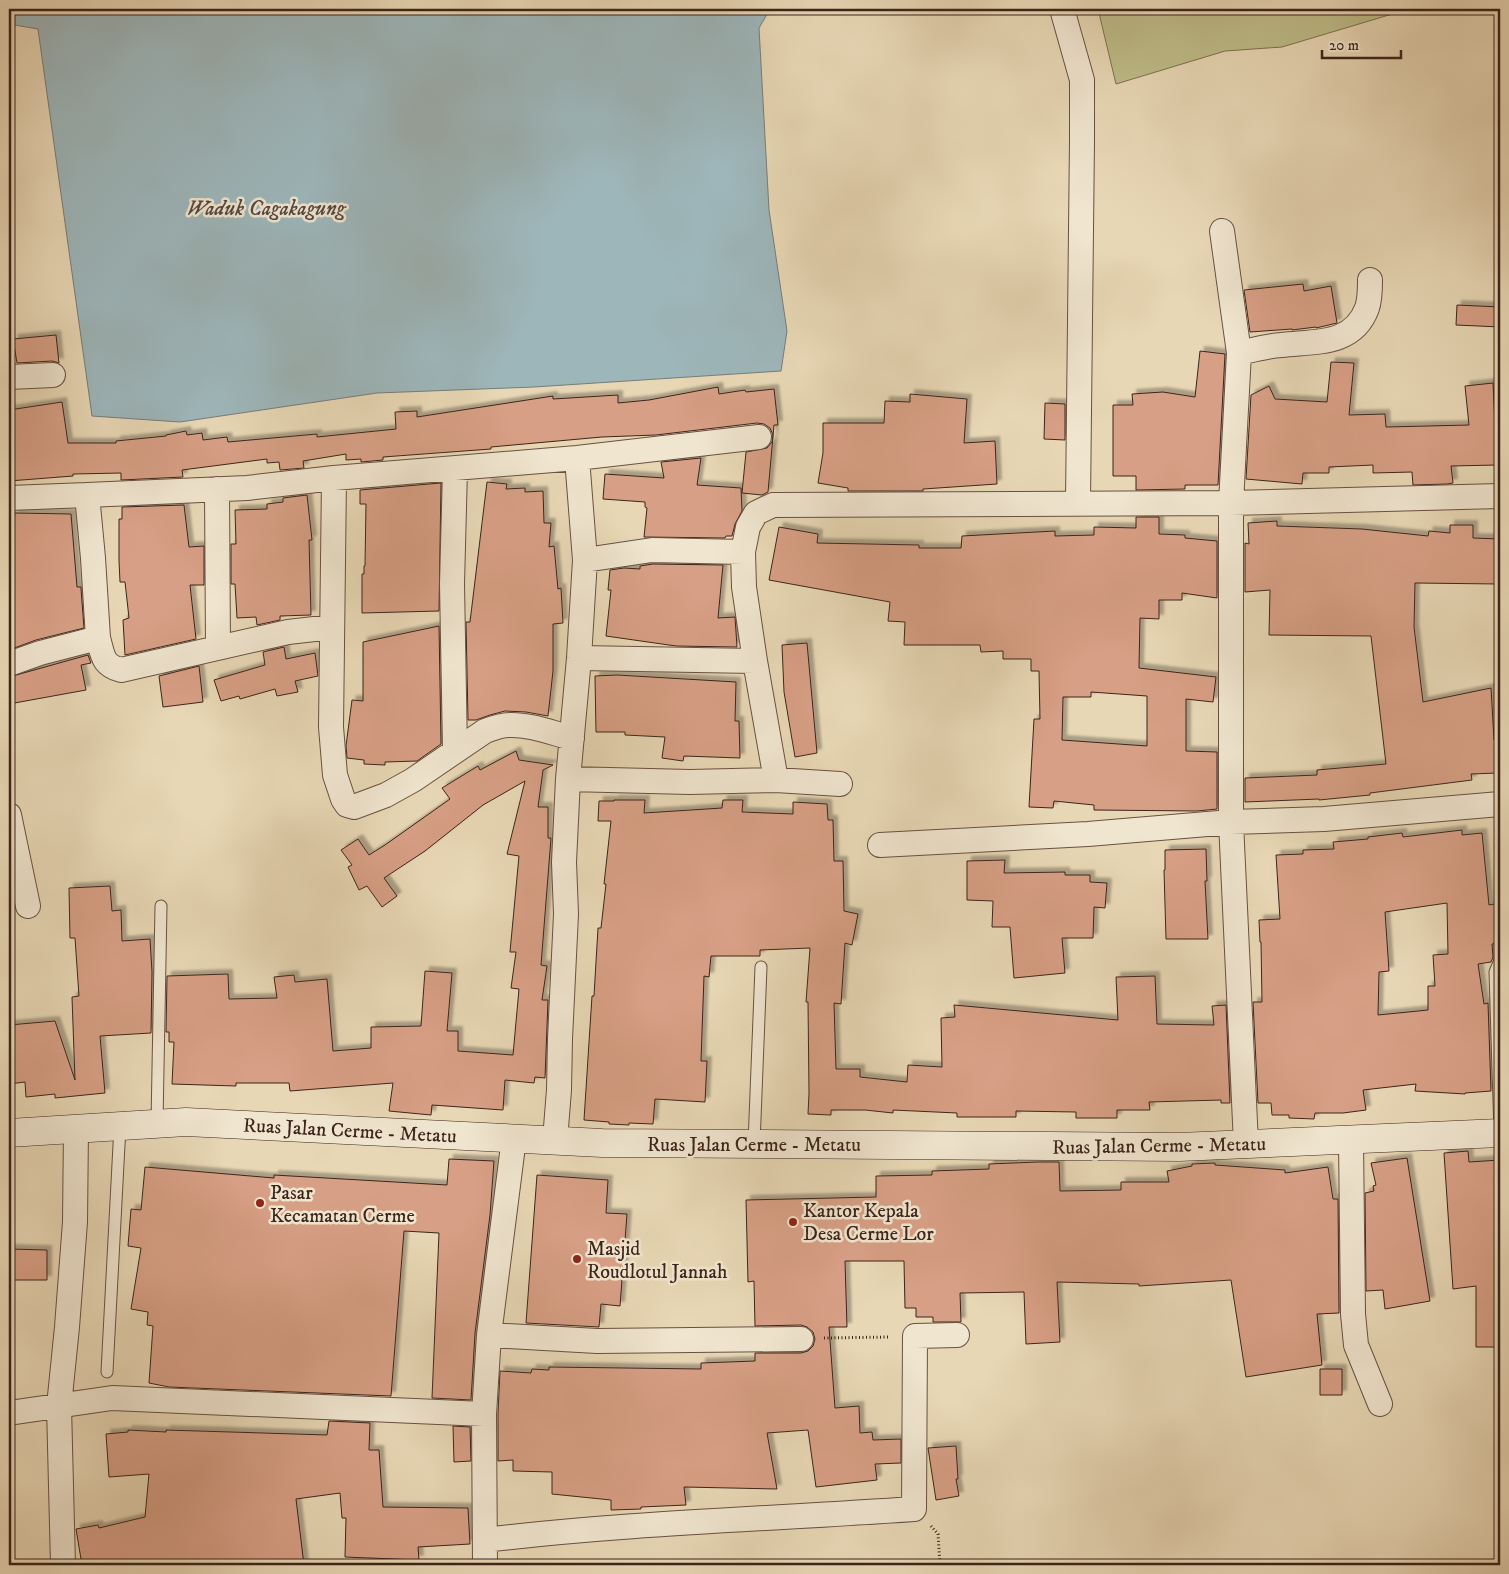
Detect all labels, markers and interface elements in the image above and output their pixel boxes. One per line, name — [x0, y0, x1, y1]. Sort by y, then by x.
scale bar — [1322, 28, 1400, 60]
text: 20 m — [1329, 36, 1359, 55]
water label: Waduk Cagakagung — [187, 196, 347, 222]
street label: Ruas Jalan Cerme - Metatu — [242, 1113, 457, 1150]
street label: Ruas Jalan Cerme - Metatu — [1052, 1132, 1266, 1161]
street label: Ruas Jalan Cerme - Metatu — [647, 1133, 861, 1158]
place label: Pasar Kecamatan Cerme — [270, 1181, 415, 1229]
marker: Pasar Kecamatan Cerme — [254, 1197, 266, 1209]
place label: Kantor Kepala Desa Cerme Lor — [803, 1199, 934, 1247]
marker: Kantor Kepala Desa Cerme Lor — [787, 1216, 799, 1228]
place label: Masjid Roudlotul Jannah — [587, 1237, 728, 1285]
marker: Masjid Roudlotul Jannah — [571, 1253, 583, 1265]

